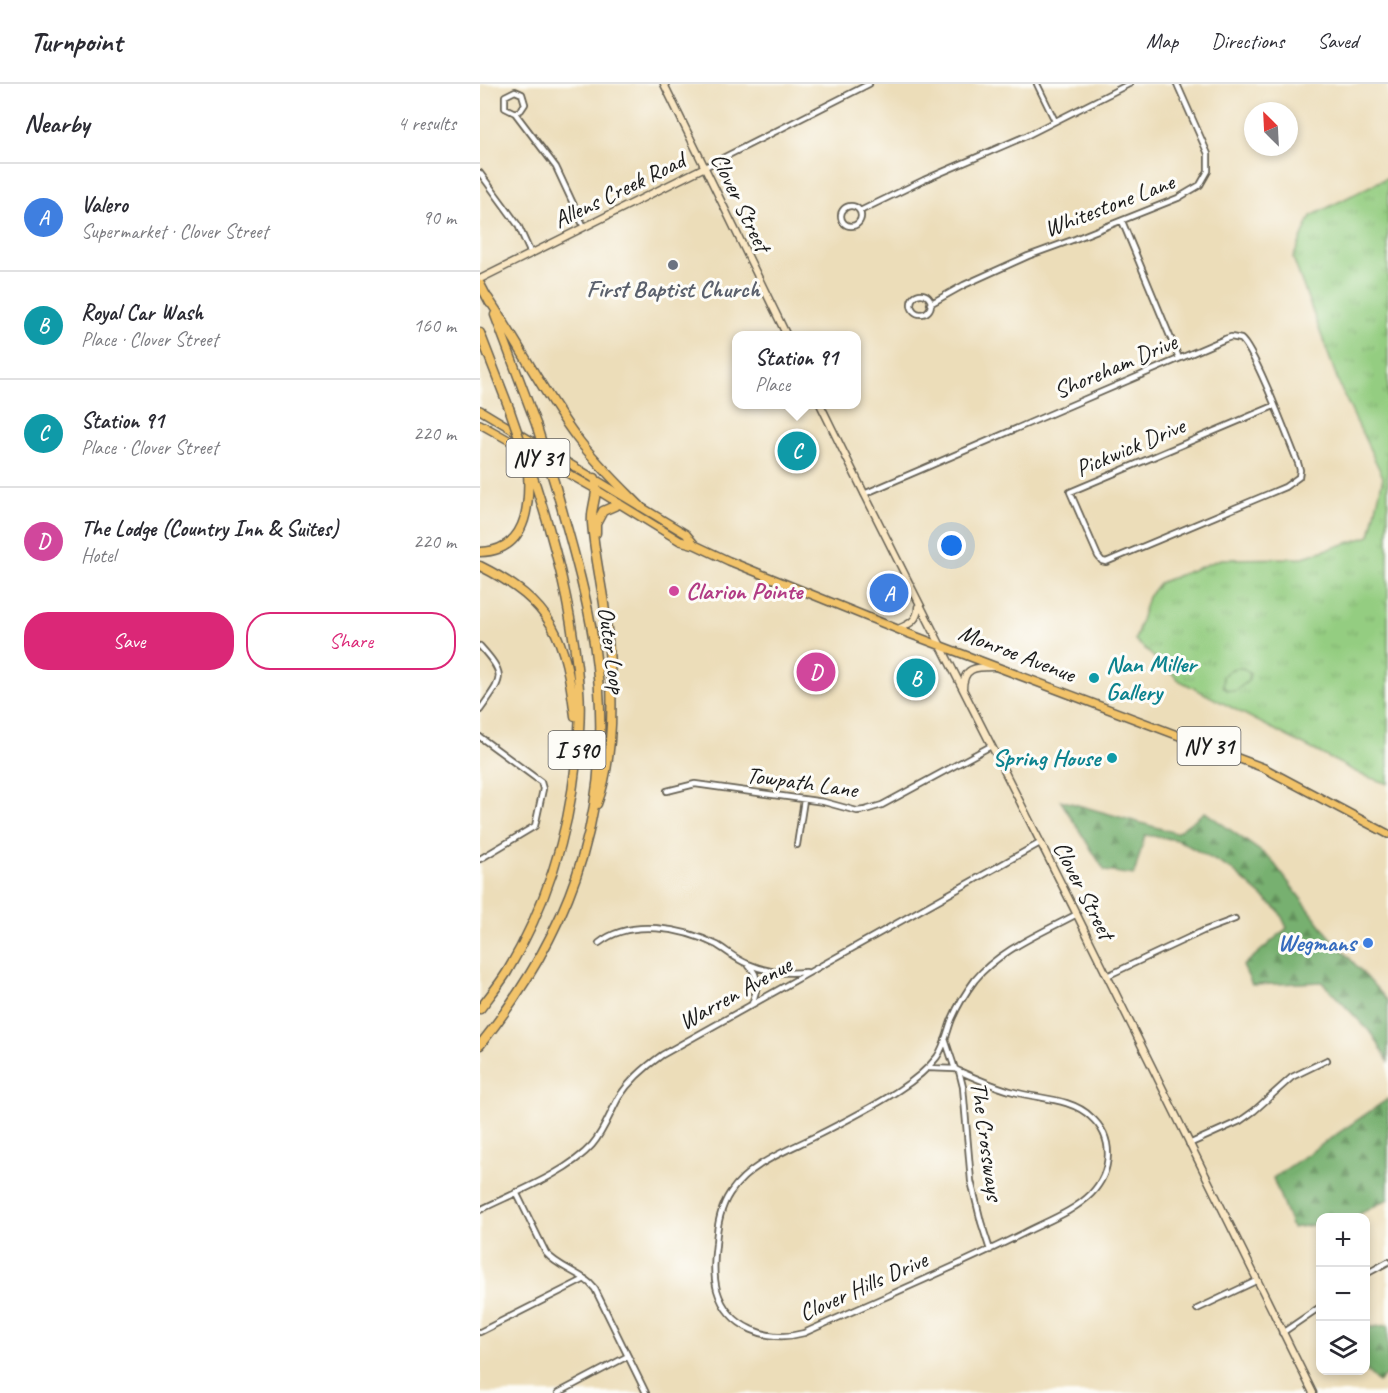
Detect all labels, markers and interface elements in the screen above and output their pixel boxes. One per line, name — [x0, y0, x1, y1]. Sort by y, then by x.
text: Turnpoint — [30, 24, 122, 59]
text: Map — [1146, 28, 1178, 54]
text: Directions — [1211, 28, 1284, 54]
text: Saved — [1317, 28, 1358, 54]
north arrow — [1244, 102, 1298, 156]
text: Nearby — [24, 107, 89, 140]
text: 4 results — [397, 111, 456, 136]
street label: Allens Creek Road — [548, 144, 693, 235]
street label: Clover Street — [704, 148, 779, 259]
street label: Whitestone Lane — [1040, 166, 1180, 244]
text: Valero — [81, 191, 128, 219]
text: A — [38, 205, 49, 230]
text: 90 m — [422, 205, 456, 230]
text: Supermarket · Clover Street — [81, 219, 268, 244]
marker: First Baptist Church — [666, 258, 680, 272]
place label: First Baptist Church — [586, 274, 760, 304]
text: Royal Car Wash — [81, 299, 203, 327]
text: B — [38, 313, 49, 338]
text: 160 m — [413, 313, 456, 338]
street label: Shoreham Drive — [1049, 326, 1183, 405]
text: Place · Clover Street — [81, 327, 218, 352]
popup — [732, 331, 861, 409]
text: Station 91 — [755, 344, 838, 372]
text: Place — [755, 372, 790, 397]
text: Station 91 — [81, 407, 164, 435]
street label: Pickwick Drive — [1071, 410, 1191, 483]
text: C — [39, 421, 48, 446]
text: 220 m — [413, 421, 456, 446]
pin: C — [778, 428, 816, 473]
text: Place · Clover Street — [81, 435, 218, 460]
road number: NY 31 — [506, 439, 570, 477]
text: The Lodge (Country Inn & Suites) — [81, 515, 338, 543]
text: D — [38, 529, 49, 554]
text: 220 m — [413, 529, 456, 554]
your location — [937, 531, 966, 560]
text: Hotel — [81, 543, 116, 568]
pin: A — [870, 570, 908, 616]
place label: Clarion Pointe — [686, 576, 804, 606]
marker: Clarion Pointe — [667, 584, 681, 598]
street label: Outer Loop — [591, 605, 633, 697]
button: Save — [24, 612, 234, 670]
button: Share — [246, 612, 456, 670]
street label: Monroe Avenue — [954, 617, 1082, 690]
place label: Nan Miller Gallery — [1106, 649, 1198, 707]
pin: D — [796, 650, 836, 694]
pin: B — [896, 656, 936, 700]
marker: Nan Miller Gallery — [1087, 671, 1101, 685]
road number: NY 31 — [1178, 727, 1240, 765]
road number: I 590 — [548, 731, 606, 769]
place label: Spring House — [992, 743, 1102, 773]
marker: Spring House — [1105, 751, 1119, 765]
street label: Towpath Lane — [745, 759, 862, 805]
street label: Clover Street — [1046, 836, 1123, 947]
place label: Wegmans — [1278, 928, 1359, 958]
marker: Wegmans — [1361, 936, 1375, 950]
street label: Warren Avenue — [673, 949, 799, 1036]
street label: The Crossways — [964, 1080, 1011, 1205]
map controls — [1316, 1213, 1370, 1375]
button: + — [1316, 1213, 1370, 1267]
street label: Clover Hills Drive — [794, 1244, 934, 1328]
button: − — [1316, 1267, 1370, 1321]
button: layers — [1316, 1321, 1370, 1375]

